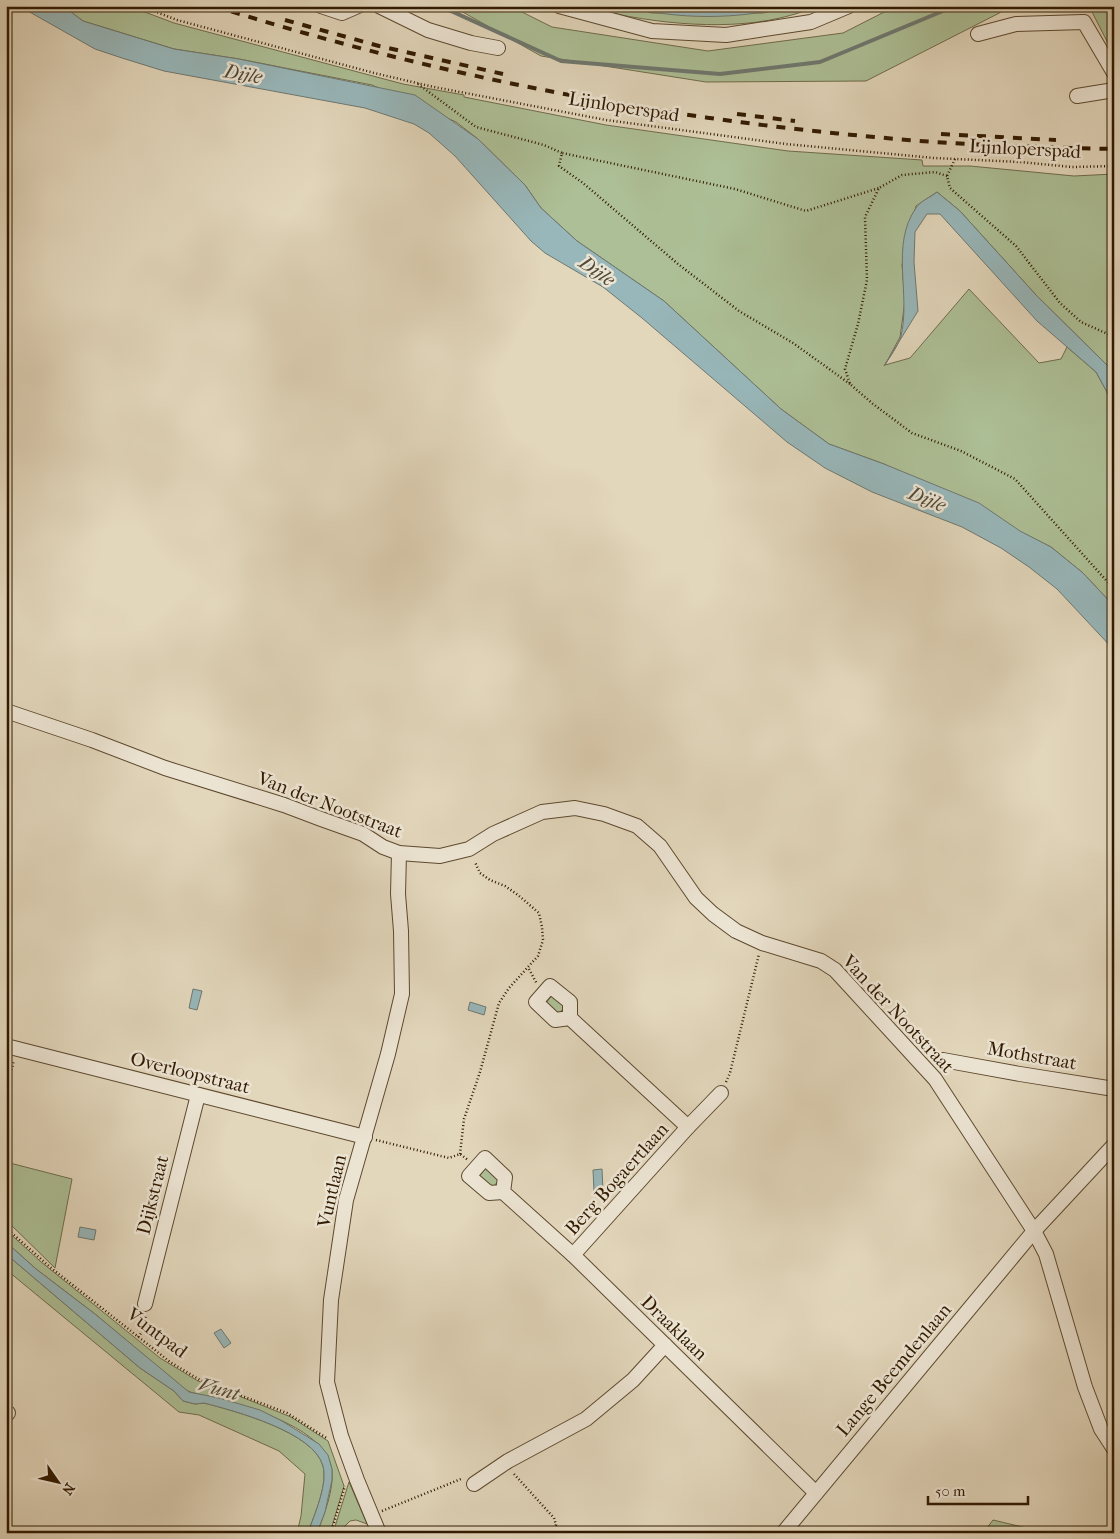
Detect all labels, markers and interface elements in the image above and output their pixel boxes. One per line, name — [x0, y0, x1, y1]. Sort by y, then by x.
water label: Dijle — [220, 59, 265, 89]
street label: Lijnloperspad — [567, 87, 682, 127]
street label: Lijnloperspad — [969, 135, 1082, 163]
water label: Dijle — [573, 250, 620, 292]
water label: Dijle — [903, 480, 950, 517]
street label: Van der Nootstraat — [254, 767, 406, 843]
street label: Van der Nootstraat — [837, 950, 958, 1078]
street label: Mothstraat — [986, 1037, 1079, 1075]
street label: Overloopstraat — [128, 1048, 252, 1099]
street label: Berg Bogaertlaan — [561, 1118, 673, 1240]
street label: Vuntlaan — [313, 1152, 351, 1231]
street label: Dijkstraat — [133, 1153, 173, 1237]
street label: Draaklaan — [636, 1291, 712, 1365]
street label: Lange Beemdenlaan — [832, 1299, 956, 1441]
street label: Vuntpad — [122, 1303, 192, 1363]
water label: Vunt — [196, 1373, 244, 1406]
north arrow — [32, 1456, 82, 1506]
scale bar — [928, 1474, 1028, 1506]
text: N — [58, 1480, 78, 1498]
text: 50 m — [935, 1482, 966, 1500]

